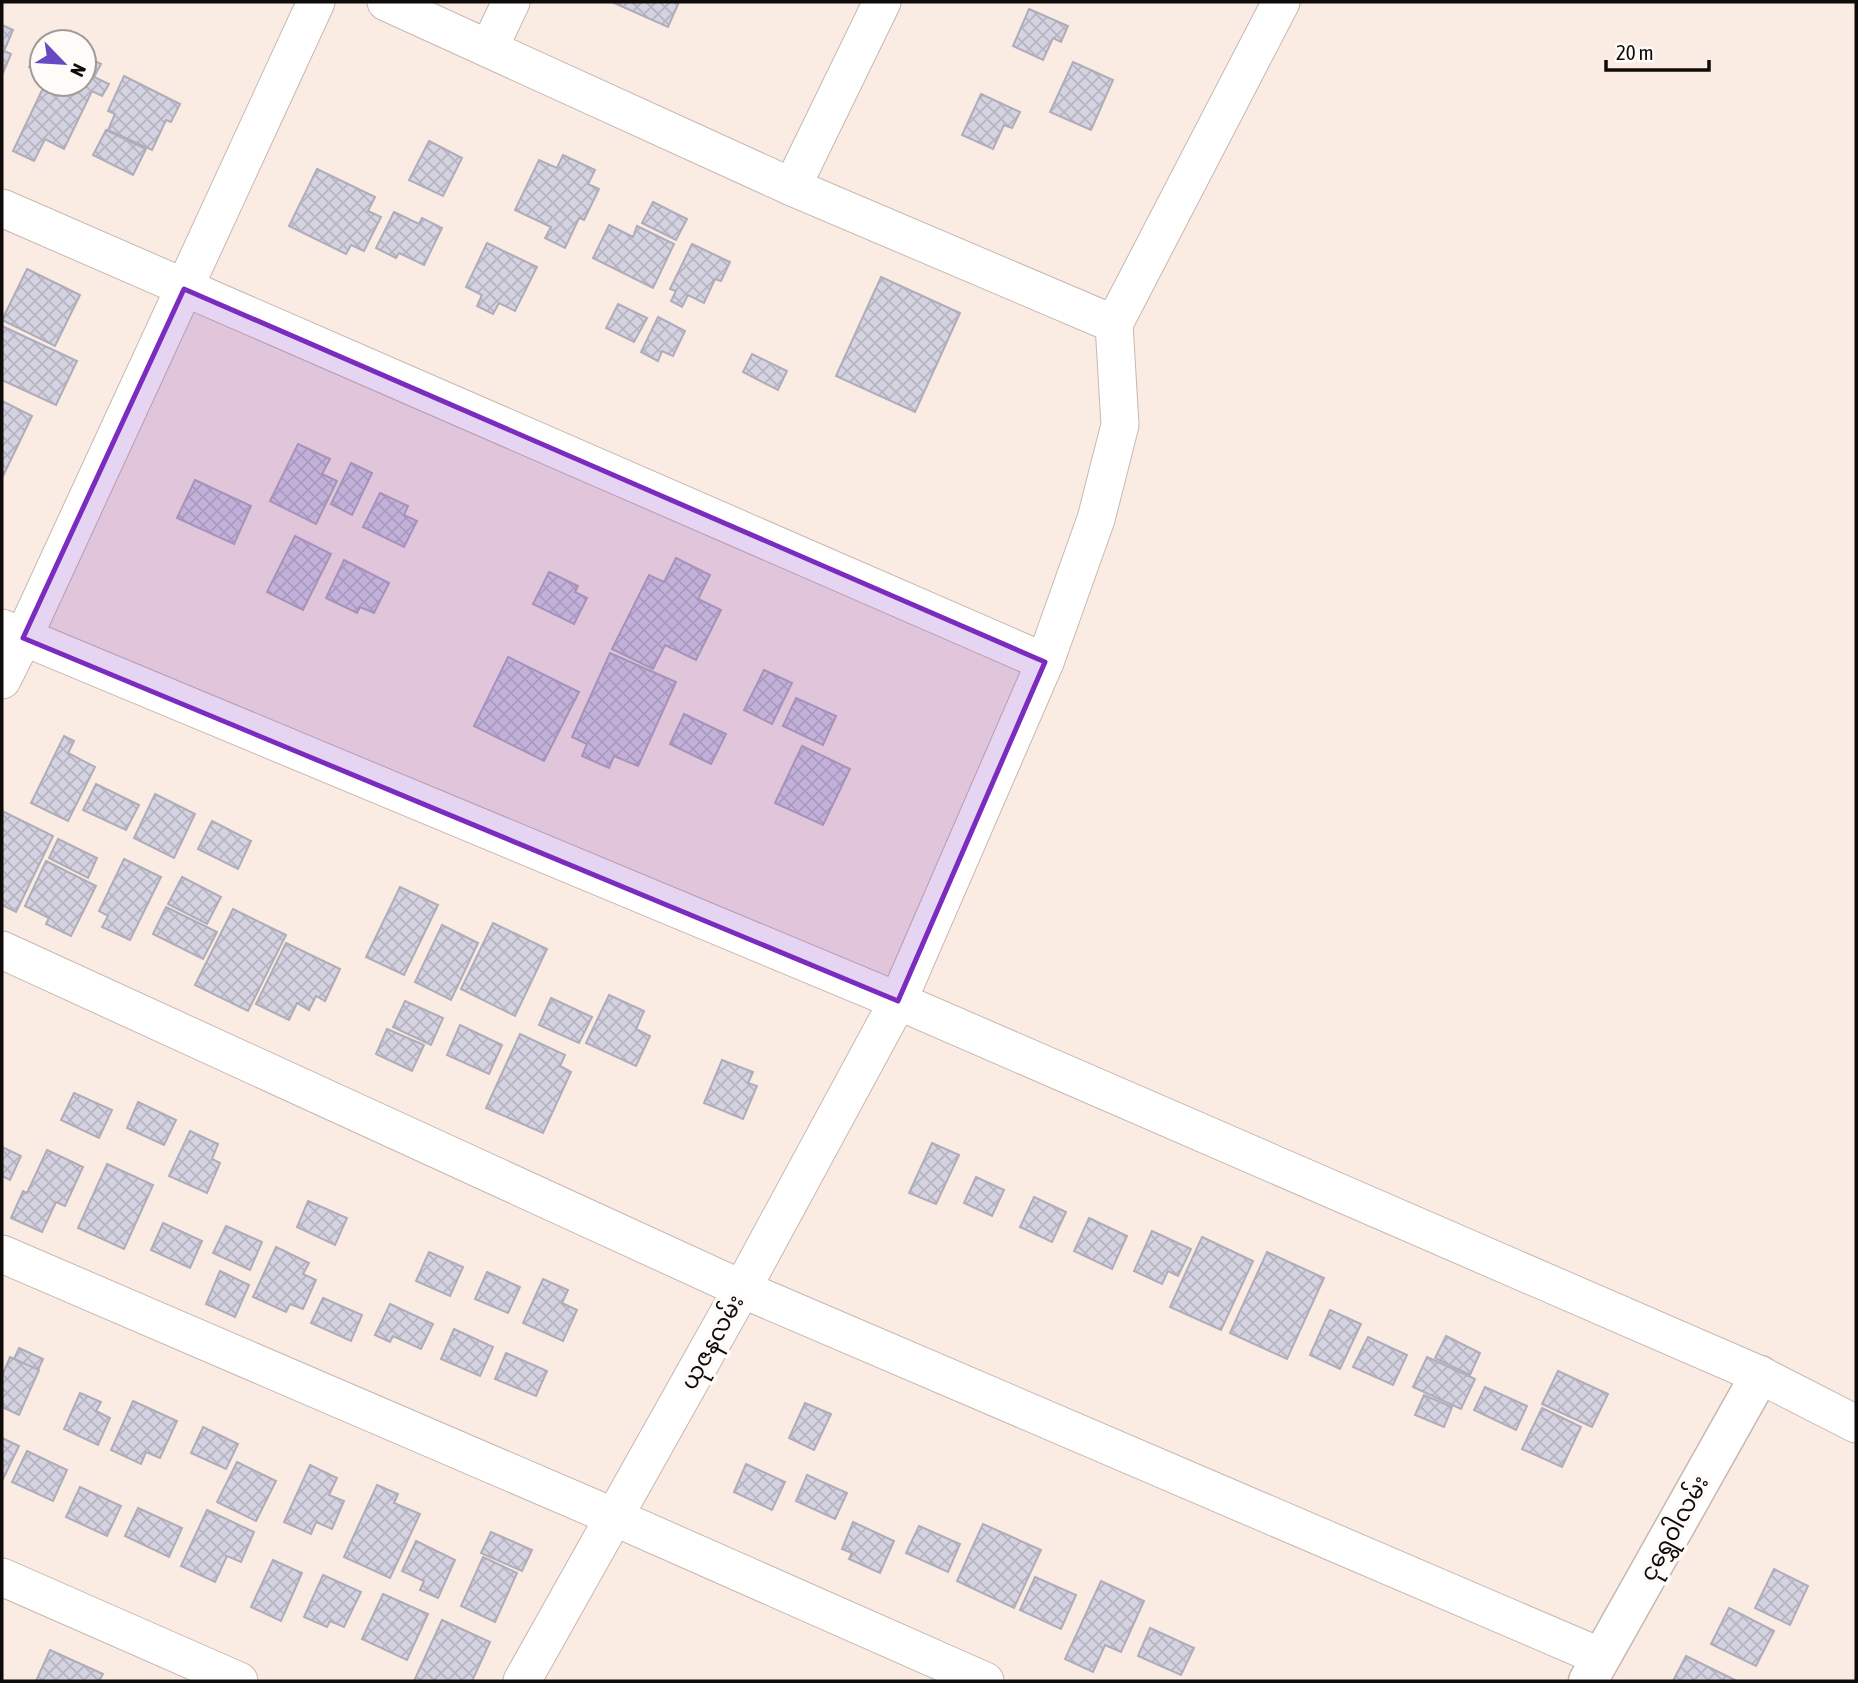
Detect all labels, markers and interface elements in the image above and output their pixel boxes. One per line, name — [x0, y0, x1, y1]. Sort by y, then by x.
north arrow — [28, 28, 98, 98]
scale bar — [1606, 28, 1709, 72]
text: 20 m — [1616, 40, 1654, 64]
text: N — [66, 60, 91, 80]
street label: ယုဇနလမ်း — [673, 1289, 754, 1397]
street label: ငုရွှေဝါလမ်း — [1632, 1469, 1719, 1588]

